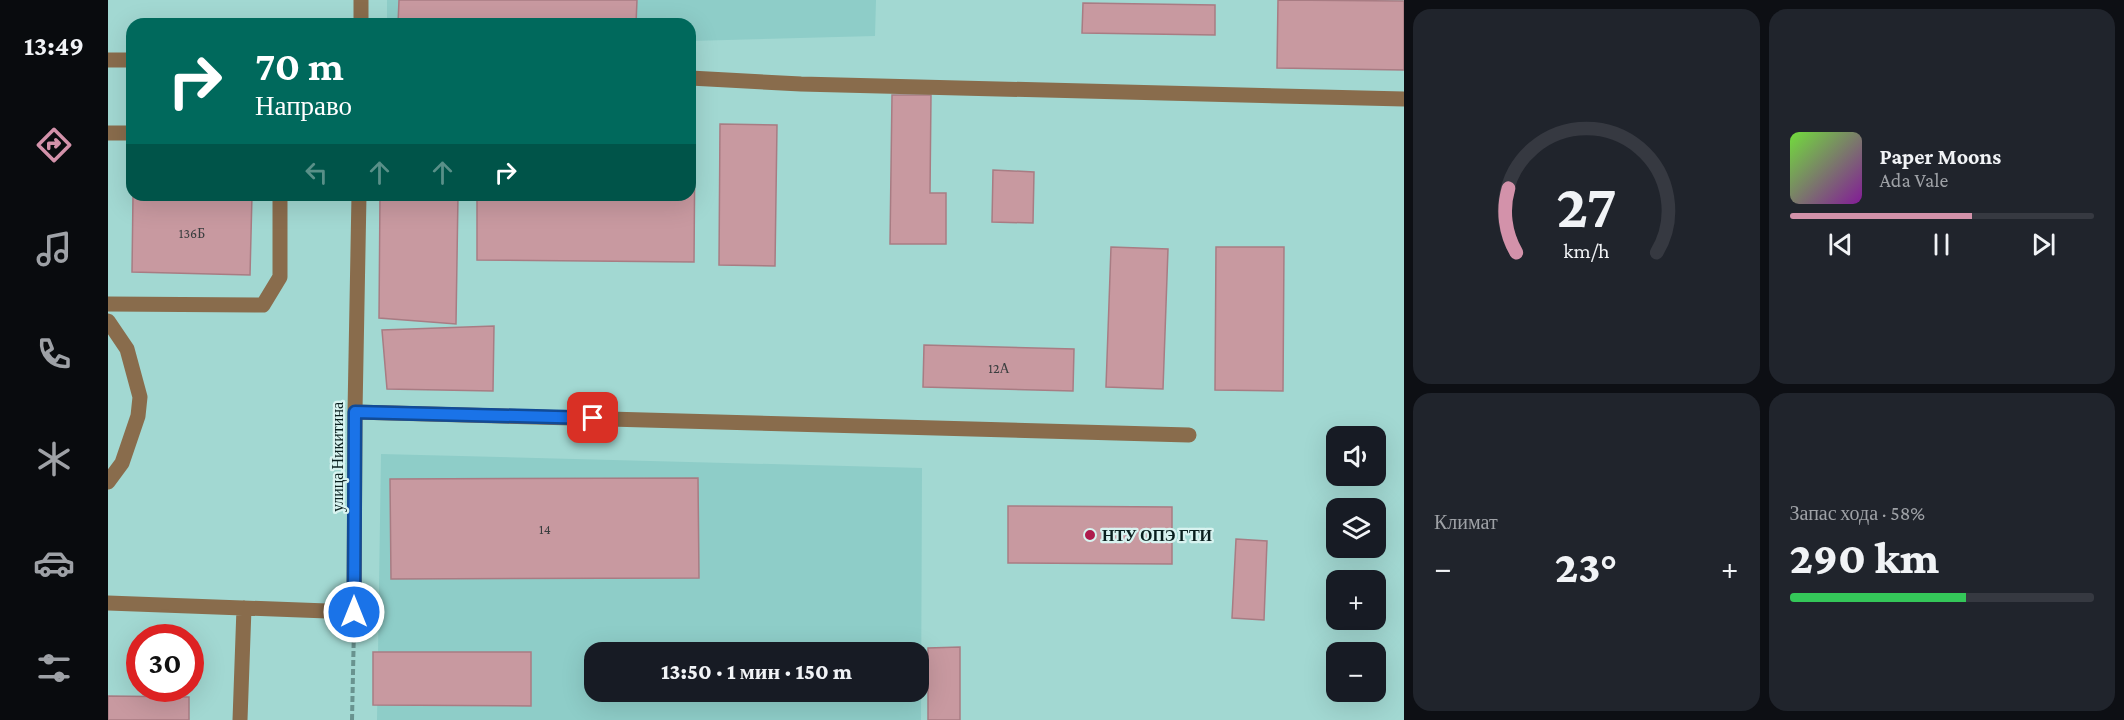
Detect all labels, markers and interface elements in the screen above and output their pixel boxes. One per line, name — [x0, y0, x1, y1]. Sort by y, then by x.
text: 13:49 — [24, 31, 84, 61]
icon: right — [156, 42, 234, 120]
text: 70 m — [255, 42, 344, 89]
text: Направо — [255, 91, 352, 121]
icon: directions — [33, 124, 75, 166]
text: Paper Moons — [1880, 144, 2001, 169]
icon: left — [300, 156, 333, 189]
icon: ahead — [363, 156, 396, 189]
icon: ahead — [426, 156, 459, 189]
icon: right — [489, 156, 522, 189]
text: Ada Vale — [1880, 169, 1948, 191]
text: 27 — [1556, 172, 1617, 241]
house number: 136Б — [179, 225, 205, 241]
icon: music — [33, 228, 75, 270]
icon: previous — [1824, 228, 1857, 261]
icon: pause — [1925, 228, 1958, 261]
icon: next — [2027, 228, 2060, 261]
text: km/h — [1563, 240, 1610, 264]
icon: phone — [33, 333, 75, 375]
house number: 12А — [988, 360, 1011, 376]
pin — [567, 392, 618, 443]
icon: arrive — [576, 401, 609, 434]
street label: улица Никитина — [329, 402, 347, 512]
map controls — [1326, 426, 1386, 702]
button: sound — [1326, 426, 1386, 486]
icon: climate — [33, 438, 75, 480]
button: layers — [1326, 498, 1386, 558]
text: Запас хода · 58% — [1790, 502, 1925, 524]
text: Климат — [1434, 511, 1498, 533]
house number: 14 — [539, 521, 551, 537]
place label: НТУ ОПЭ ГТИ — [1102, 527, 1213, 544]
marker: НТУ ОПЭ ГТИ — [1083, 528, 1097, 542]
text: 290 km — [1790, 533, 1939, 583]
icon: car — [33, 542, 75, 584]
text: 23° — [1555, 542, 1618, 592]
text: − — [1434, 549, 1451, 586]
text: + — [1721, 549, 1738, 586]
button: + — [1326, 570, 1386, 630]
position arrow — [322, 580, 386, 644]
speed limit sign: 30 — [126, 624, 204, 702]
button: − — [1326, 642, 1386, 702]
icon: filters — [33, 647, 75, 689]
text: 13:50 · 1 мин · 150 m — [661, 659, 852, 684]

